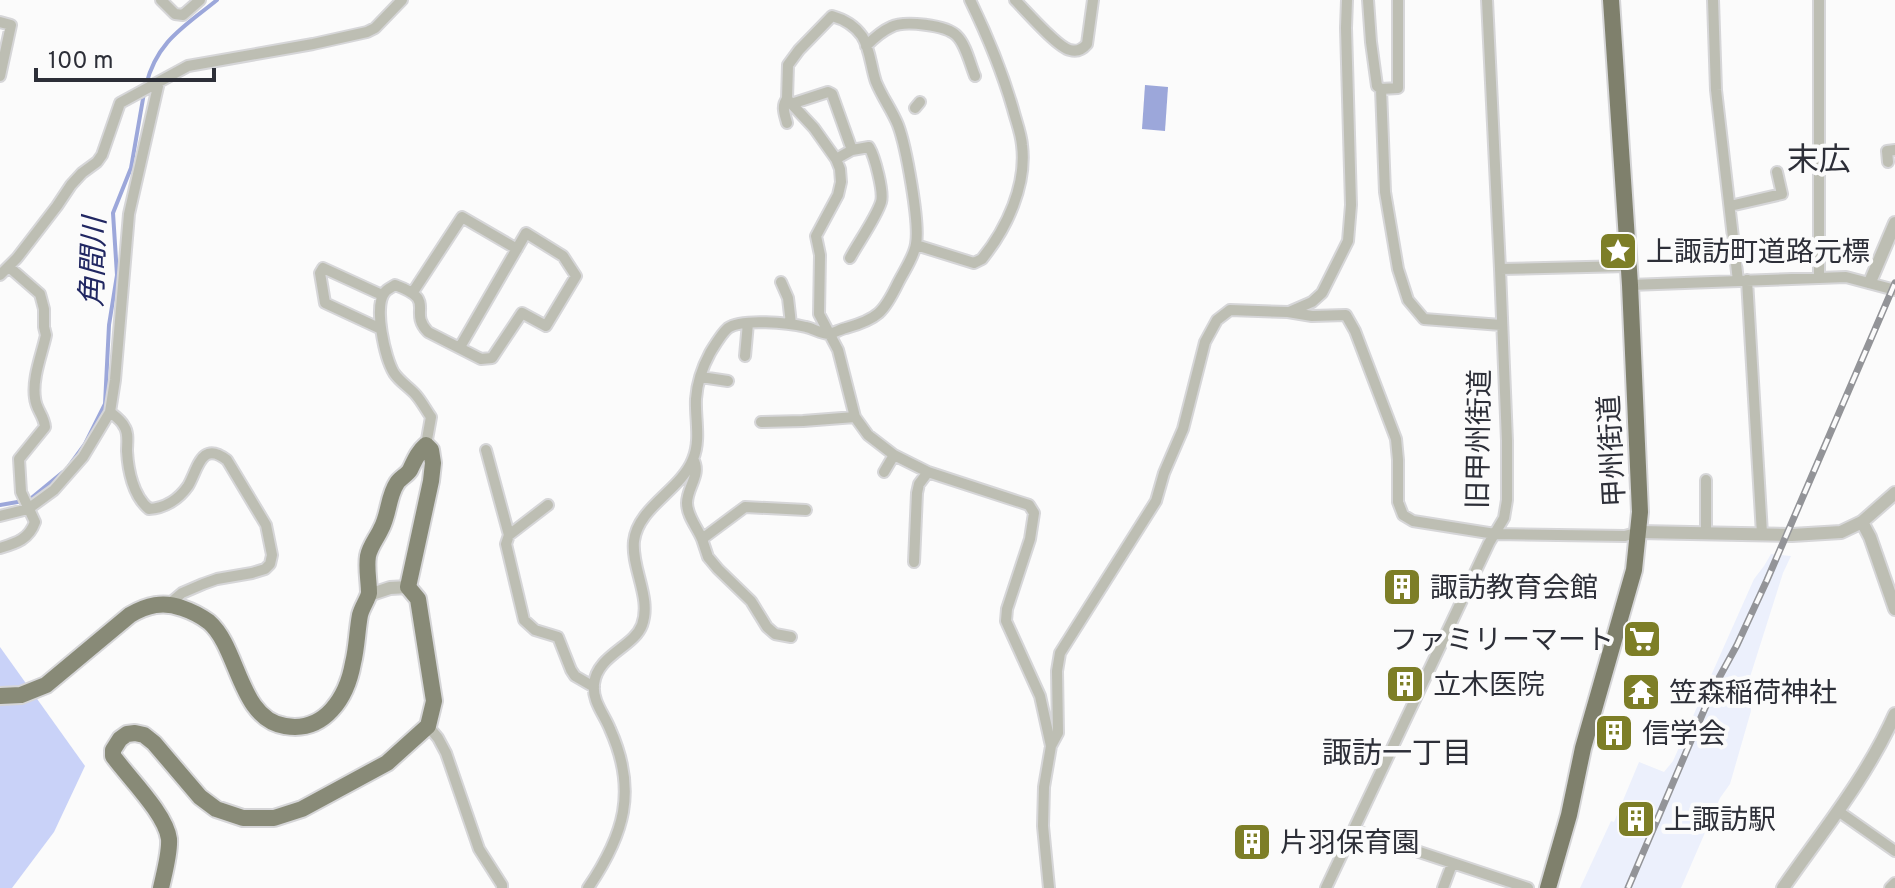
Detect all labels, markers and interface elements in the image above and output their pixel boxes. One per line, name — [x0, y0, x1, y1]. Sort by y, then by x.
scale bar — [36, 32, 214, 82]
text: 100 m — [48, 47, 114, 77]
district label: 末広 — [1787, 142, 1851, 182]
water label: 角間川 — [75, 213, 116, 308]
place icon: 上諏訪町道路元標 — [1597, 230, 1639, 272]
place label: 上諏訪町道路元標 — [1646, 236, 1870, 272]
street label: 旧甲州街道 — [1462, 369, 1500, 509]
street label: 甲州街道 — [1593, 394, 1635, 508]
building icon: 諏訪教育会館 — [1381, 566, 1423, 608]
place label: 諏訪教育会館 — [1430, 572, 1598, 608]
supermarket icon: ファミリーマート — [1621, 618, 1663, 660]
place label: ファミリーマート — [1390, 624, 1614, 660]
building icon: 立木医院 — [1384, 663, 1426, 705]
place label: 立木医院 — [1433, 669, 1545, 705]
temple icon: 笠森稲荷神社 — [1620, 671, 1662, 713]
place label: 笠森稲荷神社 — [1669, 677, 1837, 713]
building icon: 信学会 — [1593, 712, 1635, 754]
place label: 信学会 — [1642, 718, 1726, 754]
district label: 諏訪一丁目 — [1322, 737, 1472, 774]
building icon: 上諏訪駅 — [1615, 798, 1657, 840]
place label: 上諏訪駅 — [1664, 804, 1776, 840]
building icon: 片羽保育園 — [1231, 821, 1273, 863]
place label: 片羽保育園 — [1280, 827, 1420, 863]

